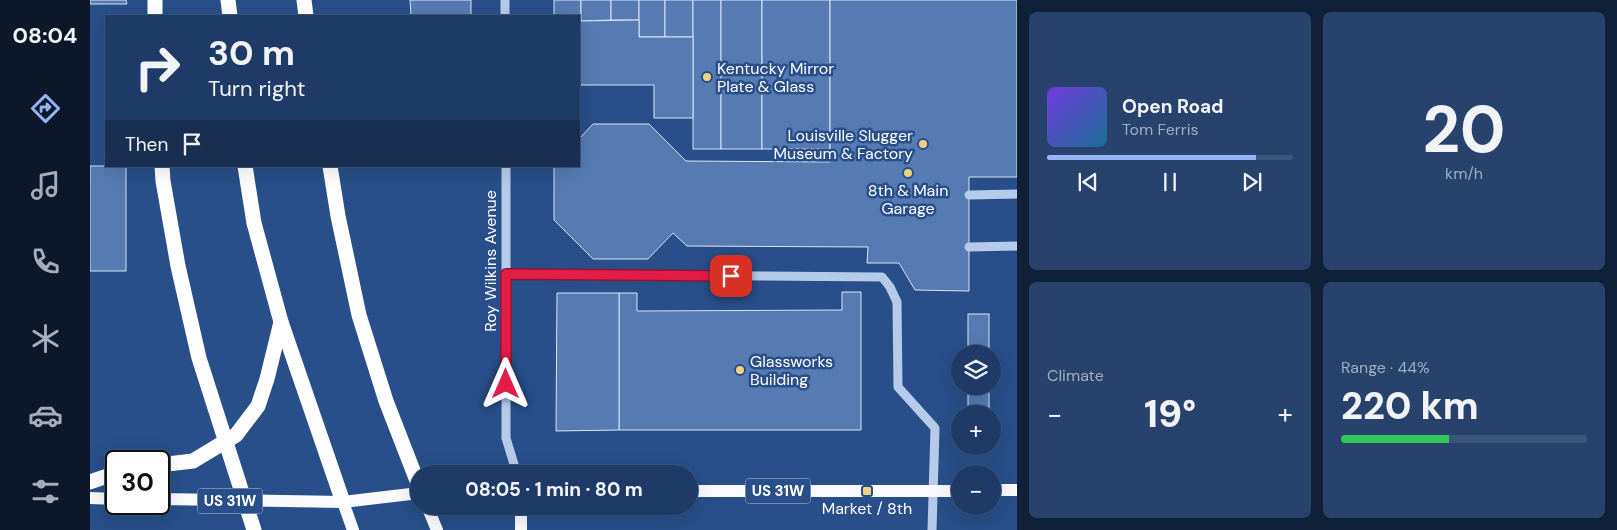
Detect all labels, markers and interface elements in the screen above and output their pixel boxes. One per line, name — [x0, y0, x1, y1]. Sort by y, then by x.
text: 08:04 — [13, 21, 77, 50]
text: 30 m — [208, 30, 295, 76]
icon: right — [125, 35, 190, 100]
place label: Kentucky Mirror Plate & Glass — [717, 58, 834, 97]
marker: Kentucky Mirror Plate & Glass — [701, 71, 713, 83]
text: Turn right — [208, 74, 305, 103]
text: 20 — [1423, 88, 1506, 172]
icon: directions — [28, 91, 63, 126]
text: Open Road — [1122, 94, 1224, 119]
text: Tom Ferris — [1122, 119, 1199, 140]
place label: Louisville Slugger Museum & Factory — [774, 125, 913, 164]
icon: arrive — [178, 130, 206, 158]
text: Then — [125, 132, 168, 157]
marker: Louisville Slugger Museum & Factory — [917, 138, 929, 150]
text: km/h — [1445, 163, 1483, 184]
marker: 8th & Main Garage — [902, 167, 914, 179]
icon: music — [28, 168, 63, 203]
icon: previous — [1074, 168, 1102, 196]
icon: pause — [1156, 168, 1184, 196]
icon: next — [1238, 168, 1266, 196]
place label: 8th & Main Garage — [868, 180, 948, 219]
street label: Roy Wilkins Avenue — [480, 190, 501, 332]
icon: phone — [28, 244, 63, 279]
pin — [710, 255, 752, 297]
icon: arrive — [717, 262, 745, 290]
icon: climate — [28, 321, 63, 356]
map controls — [951, 345, 1001, 515]
button: layers — [951, 345, 1001, 395]
place label: Glassworks Building — [750, 351, 833, 390]
position arrow — [479, 357, 531, 409]
text: Range · 44% — [1341, 357, 1429, 378]
marker: Glassworks Building — [734, 364, 746, 376]
text: Climate — [1047, 365, 1104, 386]
text: 220 km — [1341, 381, 1479, 431]
text: 19° — [1144, 389, 1196, 439]
text: − — [1047, 396, 1062, 433]
text: + — [1278, 396, 1293, 433]
icon: car — [28, 398, 63, 433]
button: + — [951, 405, 1001, 455]
speed limit sign: 30 — [105, 450, 170, 515]
button: − — [951, 465, 1001, 515]
icon: filters — [28, 474, 63, 509]
text: 08:05 · 1 min · 80 m — [465, 477, 643, 502]
road number: US 31W — [746, 478, 810, 504]
marker: Market / 8th — [861, 485, 873, 497]
road number: US 31W — [198, 488, 262, 514]
place label: Market / 8th — [822, 498, 912, 519]

